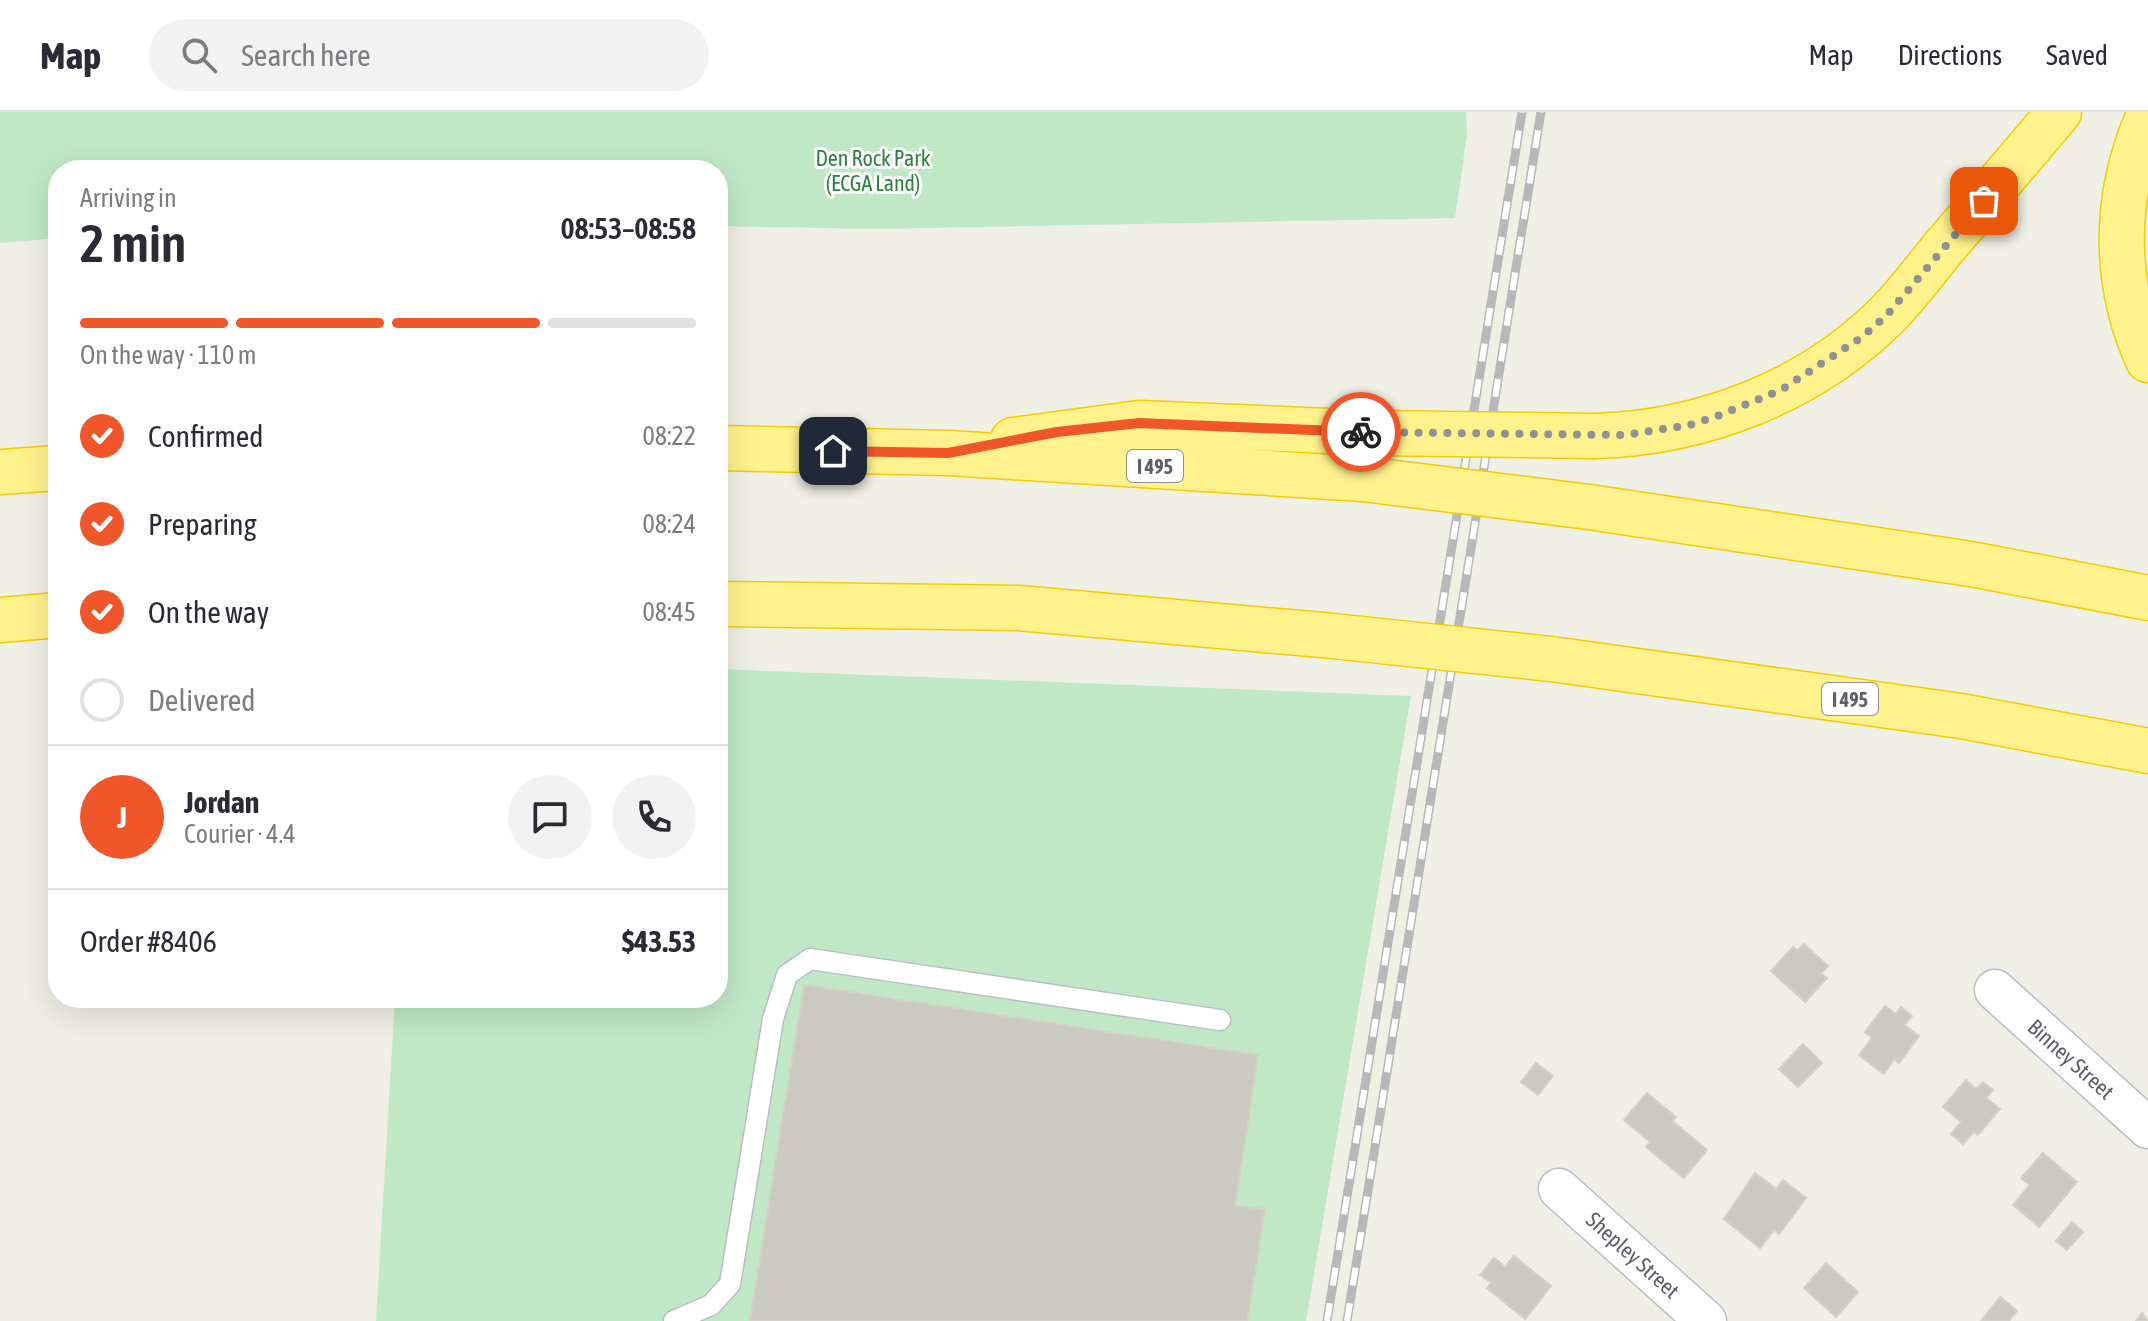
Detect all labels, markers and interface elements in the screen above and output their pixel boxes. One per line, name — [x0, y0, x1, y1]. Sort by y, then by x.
search box — [149, 19, 709, 91]
icon: search — [177, 33, 221, 77]
text: Map — [40, 34, 101, 77]
text: Search here — [241, 38, 371, 72]
text: Map — [1809, 39, 1854, 71]
text: Directions — [1898, 39, 2002, 71]
text: Saved — [2046, 39, 2108, 71]
park label: Den Rock Park (ECGA Land) — [816, 145, 931, 196]
pin — [1950, 167, 2018, 235]
icon: bag — [1962, 179, 2006, 223]
text: Arriving in — [80, 183, 177, 213]
text: 08:53–08:58 — [561, 211, 696, 245]
text: 2 min — [80, 213, 186, 273]
text: On the way · 110 m — [80, 340, 257, 370]
courier — [1321, 392, 1401, 472]
icon: bike — [1339, 410, 1383, 454]
icon: check — [80, 414, 124, 458]
pin — [799, 417, 867, 485]
text: Confirmed — [148, 419, 263, 453]
text: 08:22 — [642, 421, 696, 451]
icon: home — [811, 429, 855, 473]
road number: I 495 — [1127, 450, 1183, 482]
icon: check — [80, 502, 124, 546]
text: Preparing — [148, 507, 257, 541]
text: 08:24 — [642, 509, 696, 539]
icon: check — [80, 590, 124, 634]
text: On the way — [148, 595, 269, 629]
text: 08:45 — [642, 597, 696, 627]
text: Delivered — [148, 683, 256, 717]
road number: I 495 — [1822, 683, 1878, 715]
button: chat — [508, 775, 592, 859]
button: phone — [612, 775, 696, 859]
text: Jordan — [184, 785, 259, 819]
text: J — [117, 800, 127, 834]
text: Courier · 4.4 — [184, 819, 295, 849]
text: Order #8406 — [80, 924, 217, 958]
text: $43.53 — [622, 924, 696, 958]
street label: Binney Street — [2023, 1014, 2119, 1104]
street label: Shepley Street — [1581, 1207, 1685, 1303]

